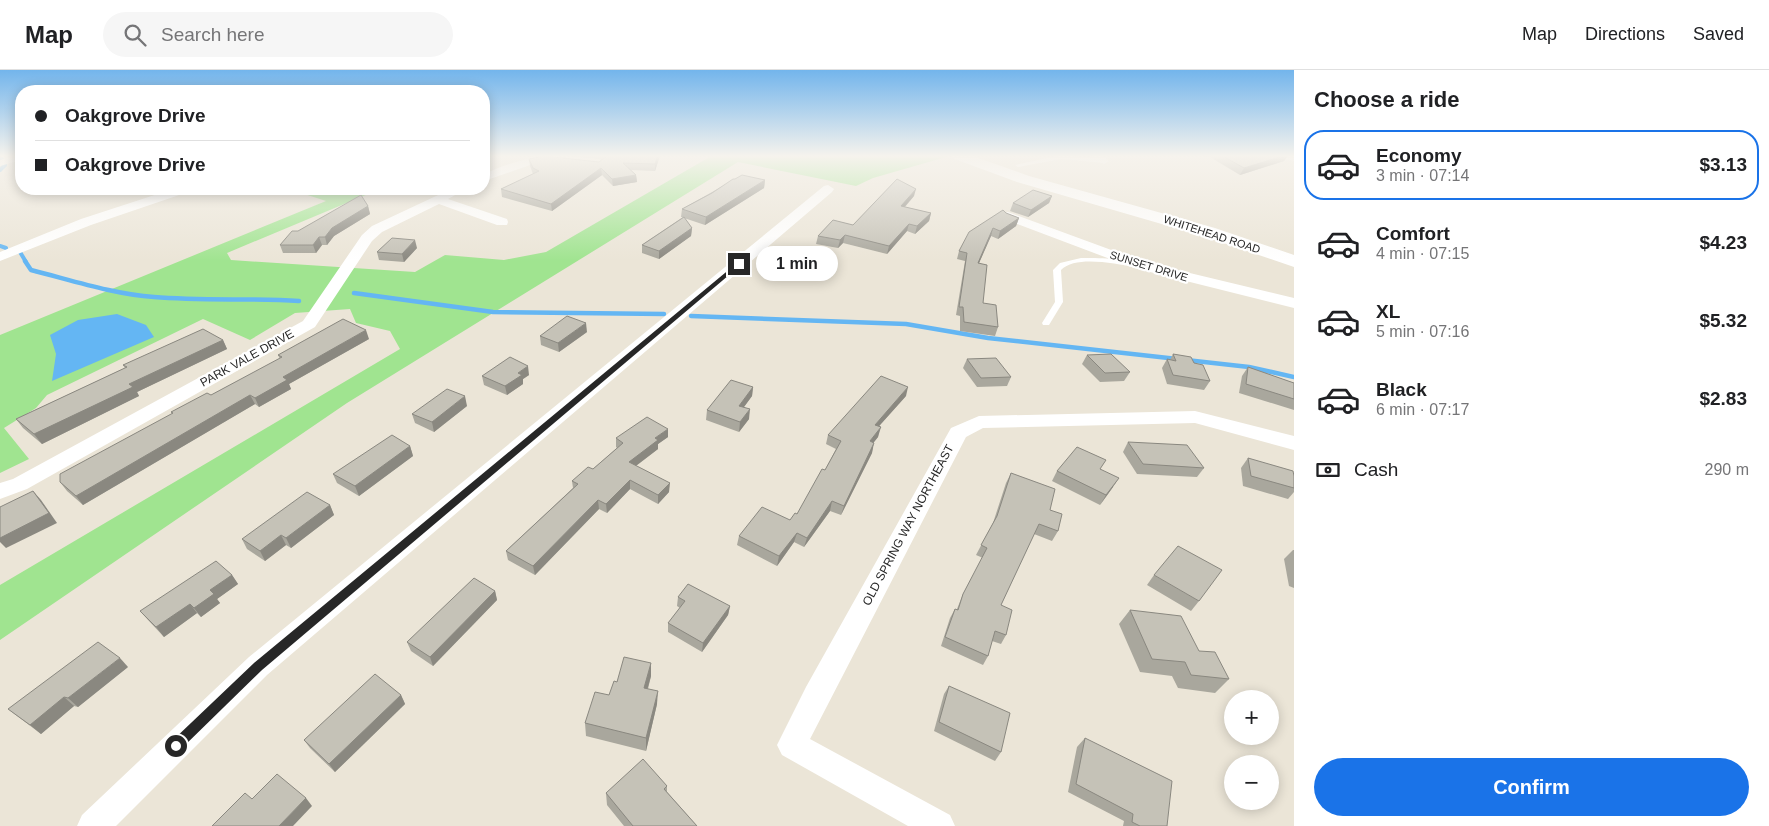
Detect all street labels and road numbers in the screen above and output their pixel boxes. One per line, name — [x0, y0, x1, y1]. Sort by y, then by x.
street label: WHITEHEAD ROAD — [1162, 213, 1262, 255]
street label: SUNSET DRIVE — [1108, 248, 1190, 284]
street label: PARK VALE DRIVE — [198, 326, 296, 390]
street label: OLD SPRING WAY NORTHEAST — [860, 442, 957, 608]

